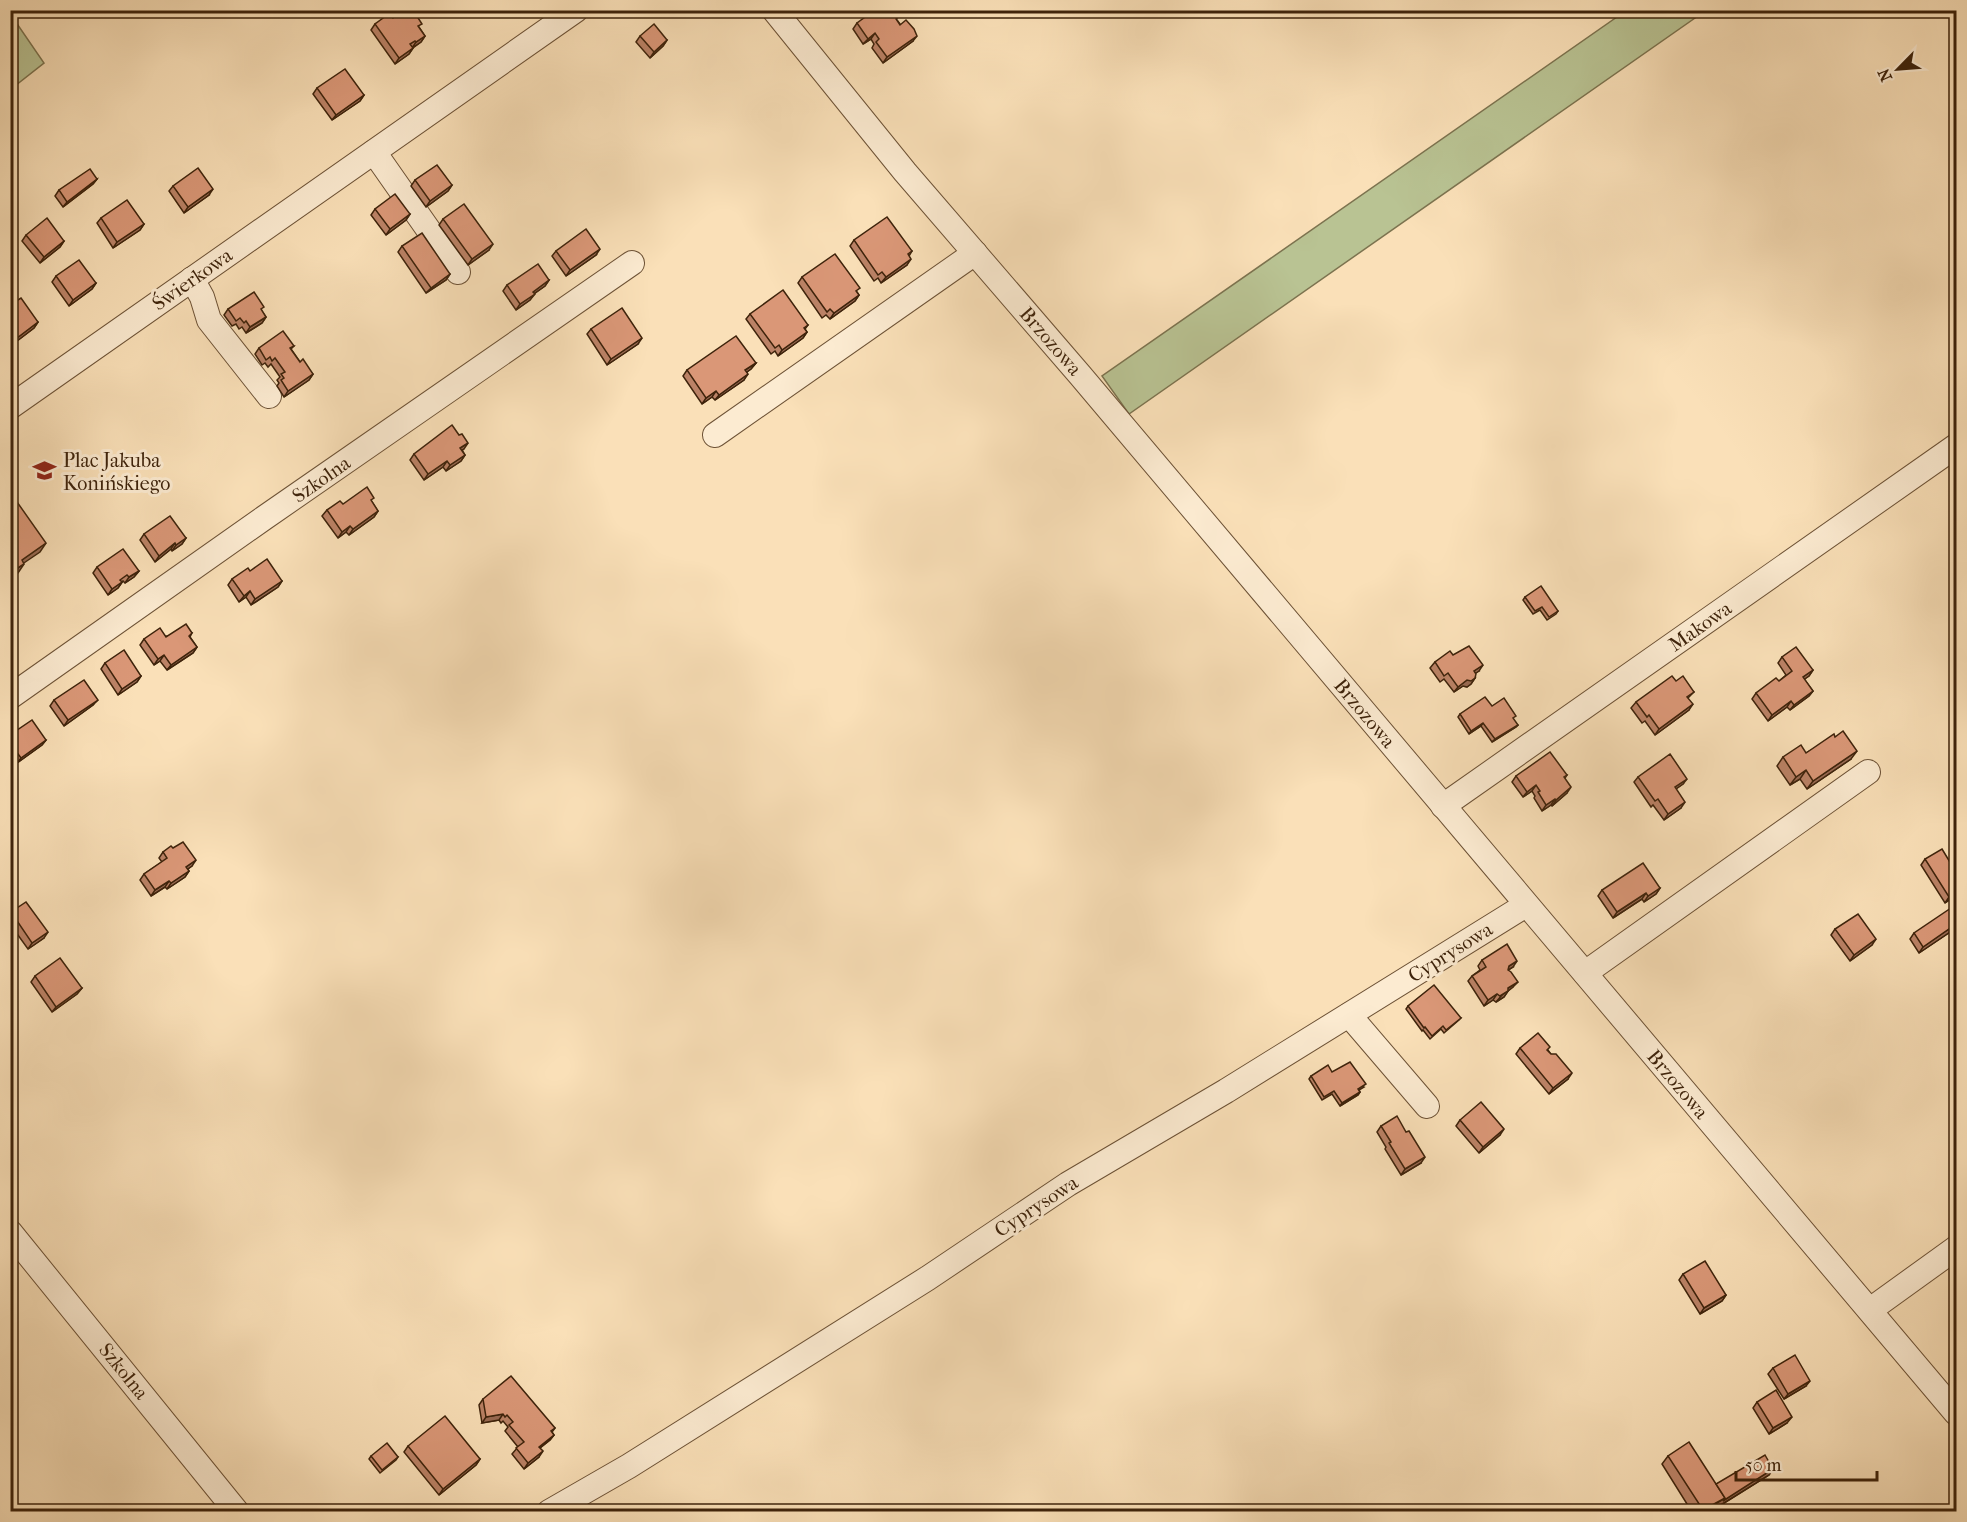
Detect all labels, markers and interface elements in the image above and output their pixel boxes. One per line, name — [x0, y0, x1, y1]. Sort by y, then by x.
north arrow — [1868, 39, 1928, 99]
text: N — [1873, 65, 1896, 85]
street label: Świerkowa — [147, 242, 237, 315]
street label: Brzozowa — [1015, 302, 1087, 381]
place label: Plac Jakuba Konińskiego — [63, 449, 170, 495]
street label: Szkolna — [288, 451, 355, 508]
school or university icon: Plac Jakuba Konińskiego — [32, 458, 58, 484]
street label: Makowa — [1665, 596, 1737, 656]
street label: Brzozowa — [1329, 674, 1401, 753]
street label: Cyprysowa — [1404, 917, 1497, 987]
street label: Brzozowa — [1642, 1045, 1714, 1124]
street label: Cyprysowa — [990, 1171, 1083, 1242]
street label: Szkolna — [94, 1339, 154, 1405]
scale bar — [1736, 1444, 1877, 1482]
text: 50 m — [1745, 1455, 1782, 1476]

